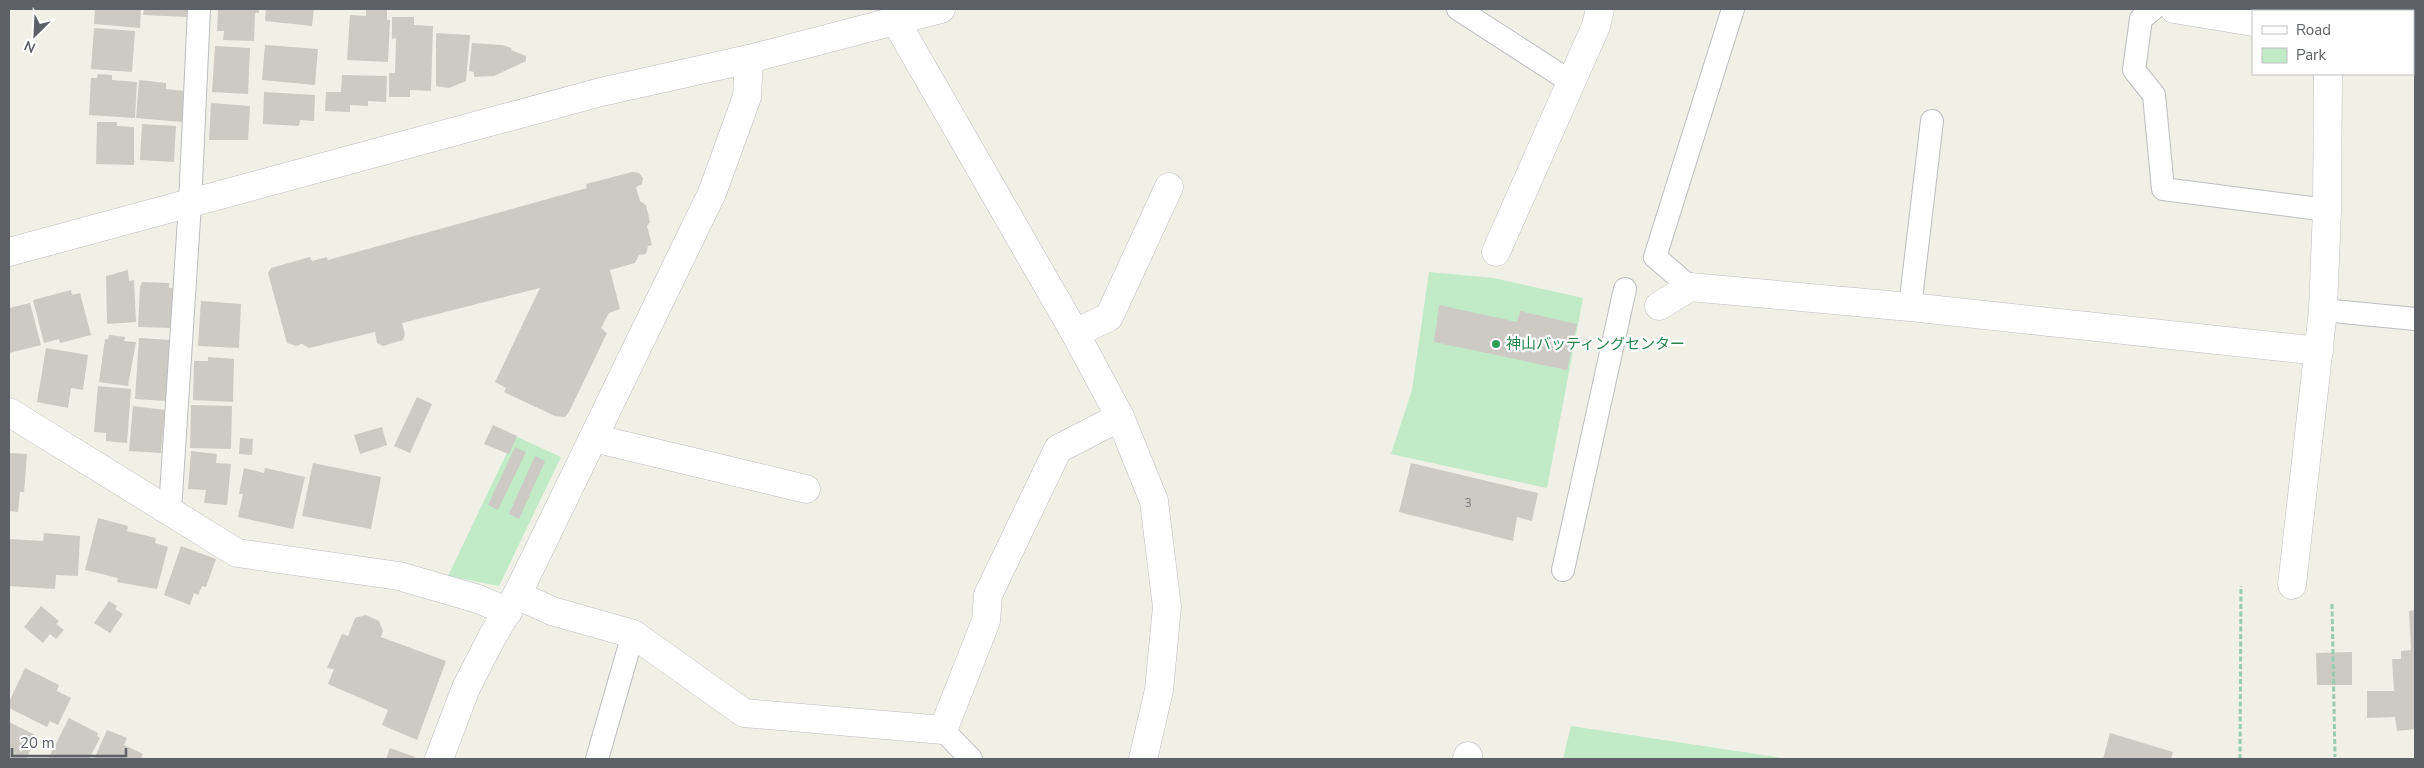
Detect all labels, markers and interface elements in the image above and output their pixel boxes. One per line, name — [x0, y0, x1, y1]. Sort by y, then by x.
north arrow — [10, 10, 60, 60]
legend — [2252, 10, 2414, 75]
text: Road — [2296, 20, 2331, 40]
text: N — [21, 36, 39, 57]
text: Park — [2296, 45, 2326, 65]
place label: 神山バッティングセンター — [1506, 334, 1685, 354]
marker: 神山バッティングセンター — [1490, 338, 1502, 350]
house number: 3 — [1464, 495, 1472, 511]
scale bar — [12, 726, 126, 758]
text: 20 m — [20, 733, 55, 753]

